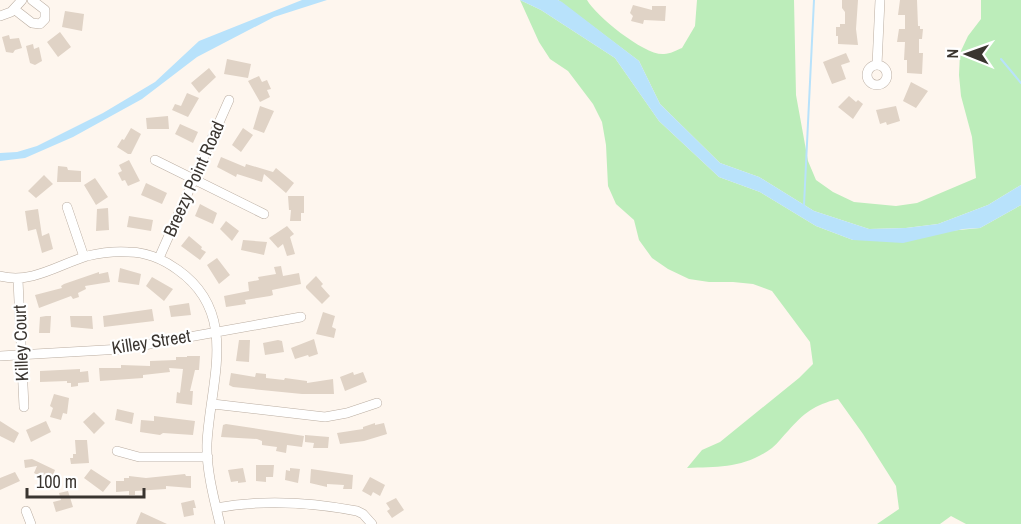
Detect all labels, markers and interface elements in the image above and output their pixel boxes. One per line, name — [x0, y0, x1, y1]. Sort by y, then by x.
north arrow — [937, 24, 997, 84]
text: N — [941, 49, 963, 59]
street label: Breezy Point Road — [157, 117, 230, 240]
street label: Killey Court — [7, 304, 34, 382]
street label: Killey Street — [110, 323, 192, 360]
scale bar — [27, 461, 144, 499]
text: 100 m — [36, 469, 77, 494]

